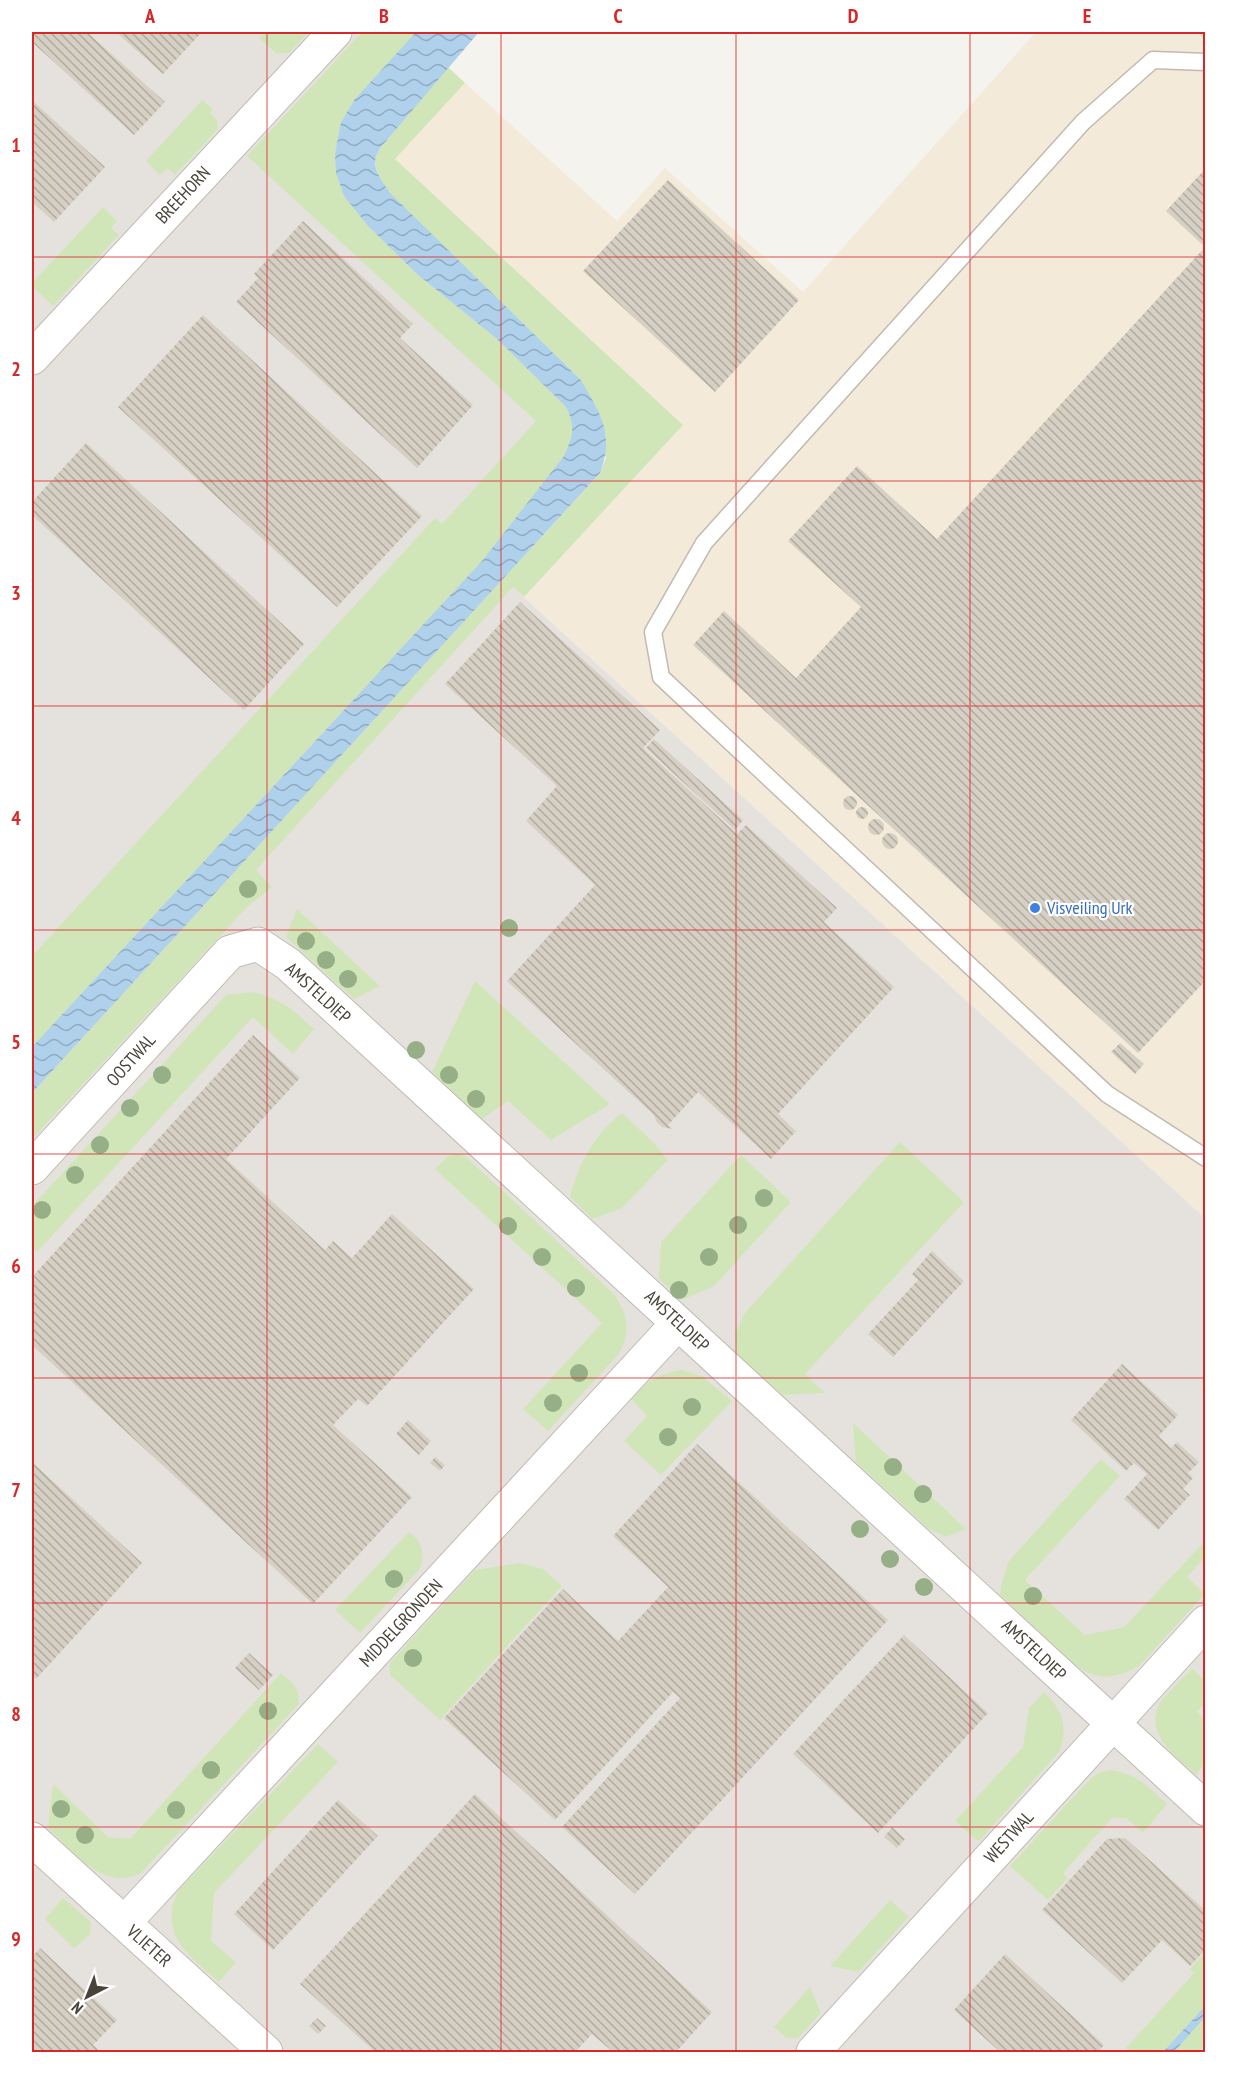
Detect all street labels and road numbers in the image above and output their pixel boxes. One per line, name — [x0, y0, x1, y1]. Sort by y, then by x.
street label: BREEHORN — [150, 161, 215, 228]
street label: AMSTELDIEP — [281, 957, 356, 1028]
street label: OOSTWAL — [101, 1028, 161, 1091]
street label: AMSTELDIEP — [640, 1285, 715, 1356]
street label: MIDDELGRONDEN — [354, 1574, 447, 1672]
street label: AMSTELDIEP — [997, 1614, 1072, 1685]
street label: WESTWAL — [979, 1805, 1039, 1868]
street label: VLIETER — [122, 1919, 177, 1972]

